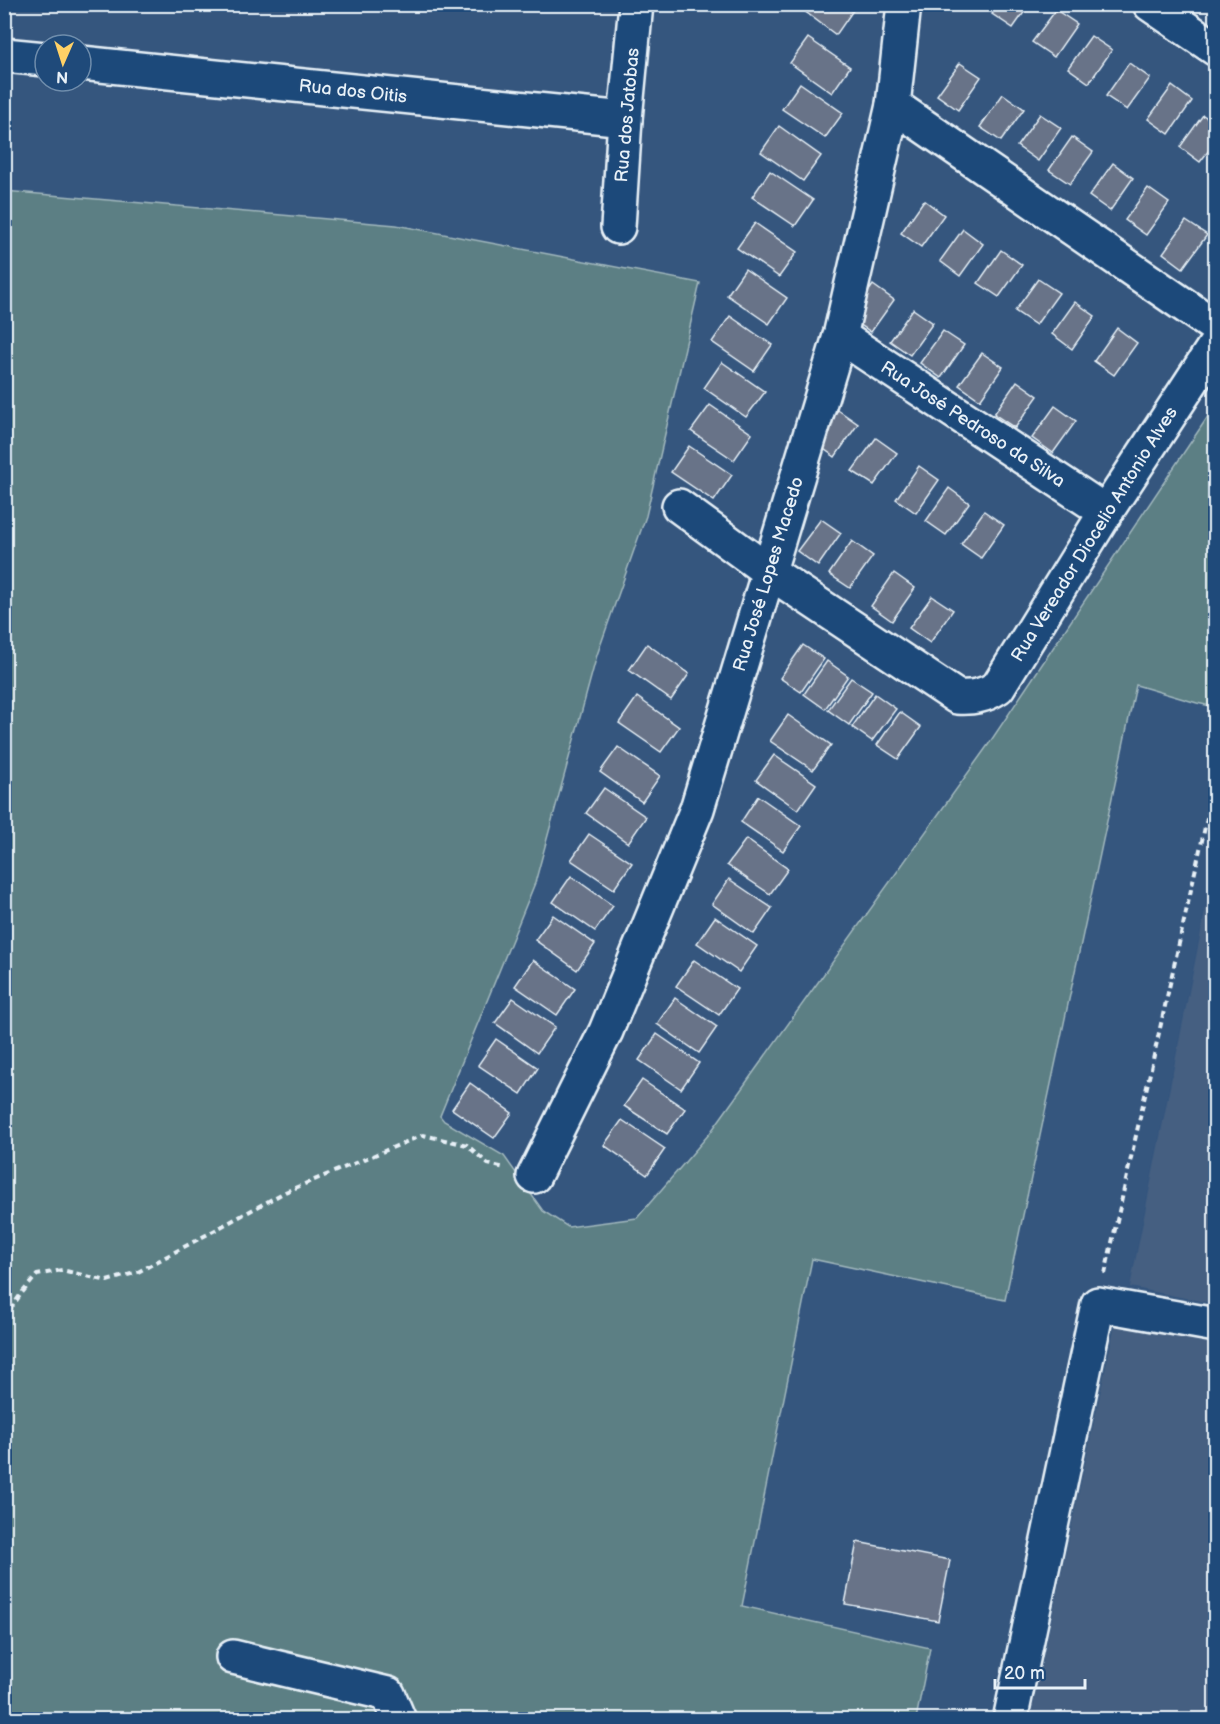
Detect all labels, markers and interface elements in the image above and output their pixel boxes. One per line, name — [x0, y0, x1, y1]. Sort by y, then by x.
north arrow — [33, 33, 93, 93]
street label: Rua dos Jatobas — [611, 47, 644, 183]
text: N — [56, 67, 69, 86]
street label: Rua dos Oitis — [298, 75, 408, 108]
street label: Rua José Pedroso da Silva — [877, 357, 1069, 492]
street label: Rua Vereador Diocelio Antonio Alves — [1007, 403, 1182, 666]
street label: Rua José Lopes Macedo — [729, 474, 808, 674]
scale bar — [995, 1652, 1085, 1690]
text: 20 m — [1004, 1663, 1045, 1684]

